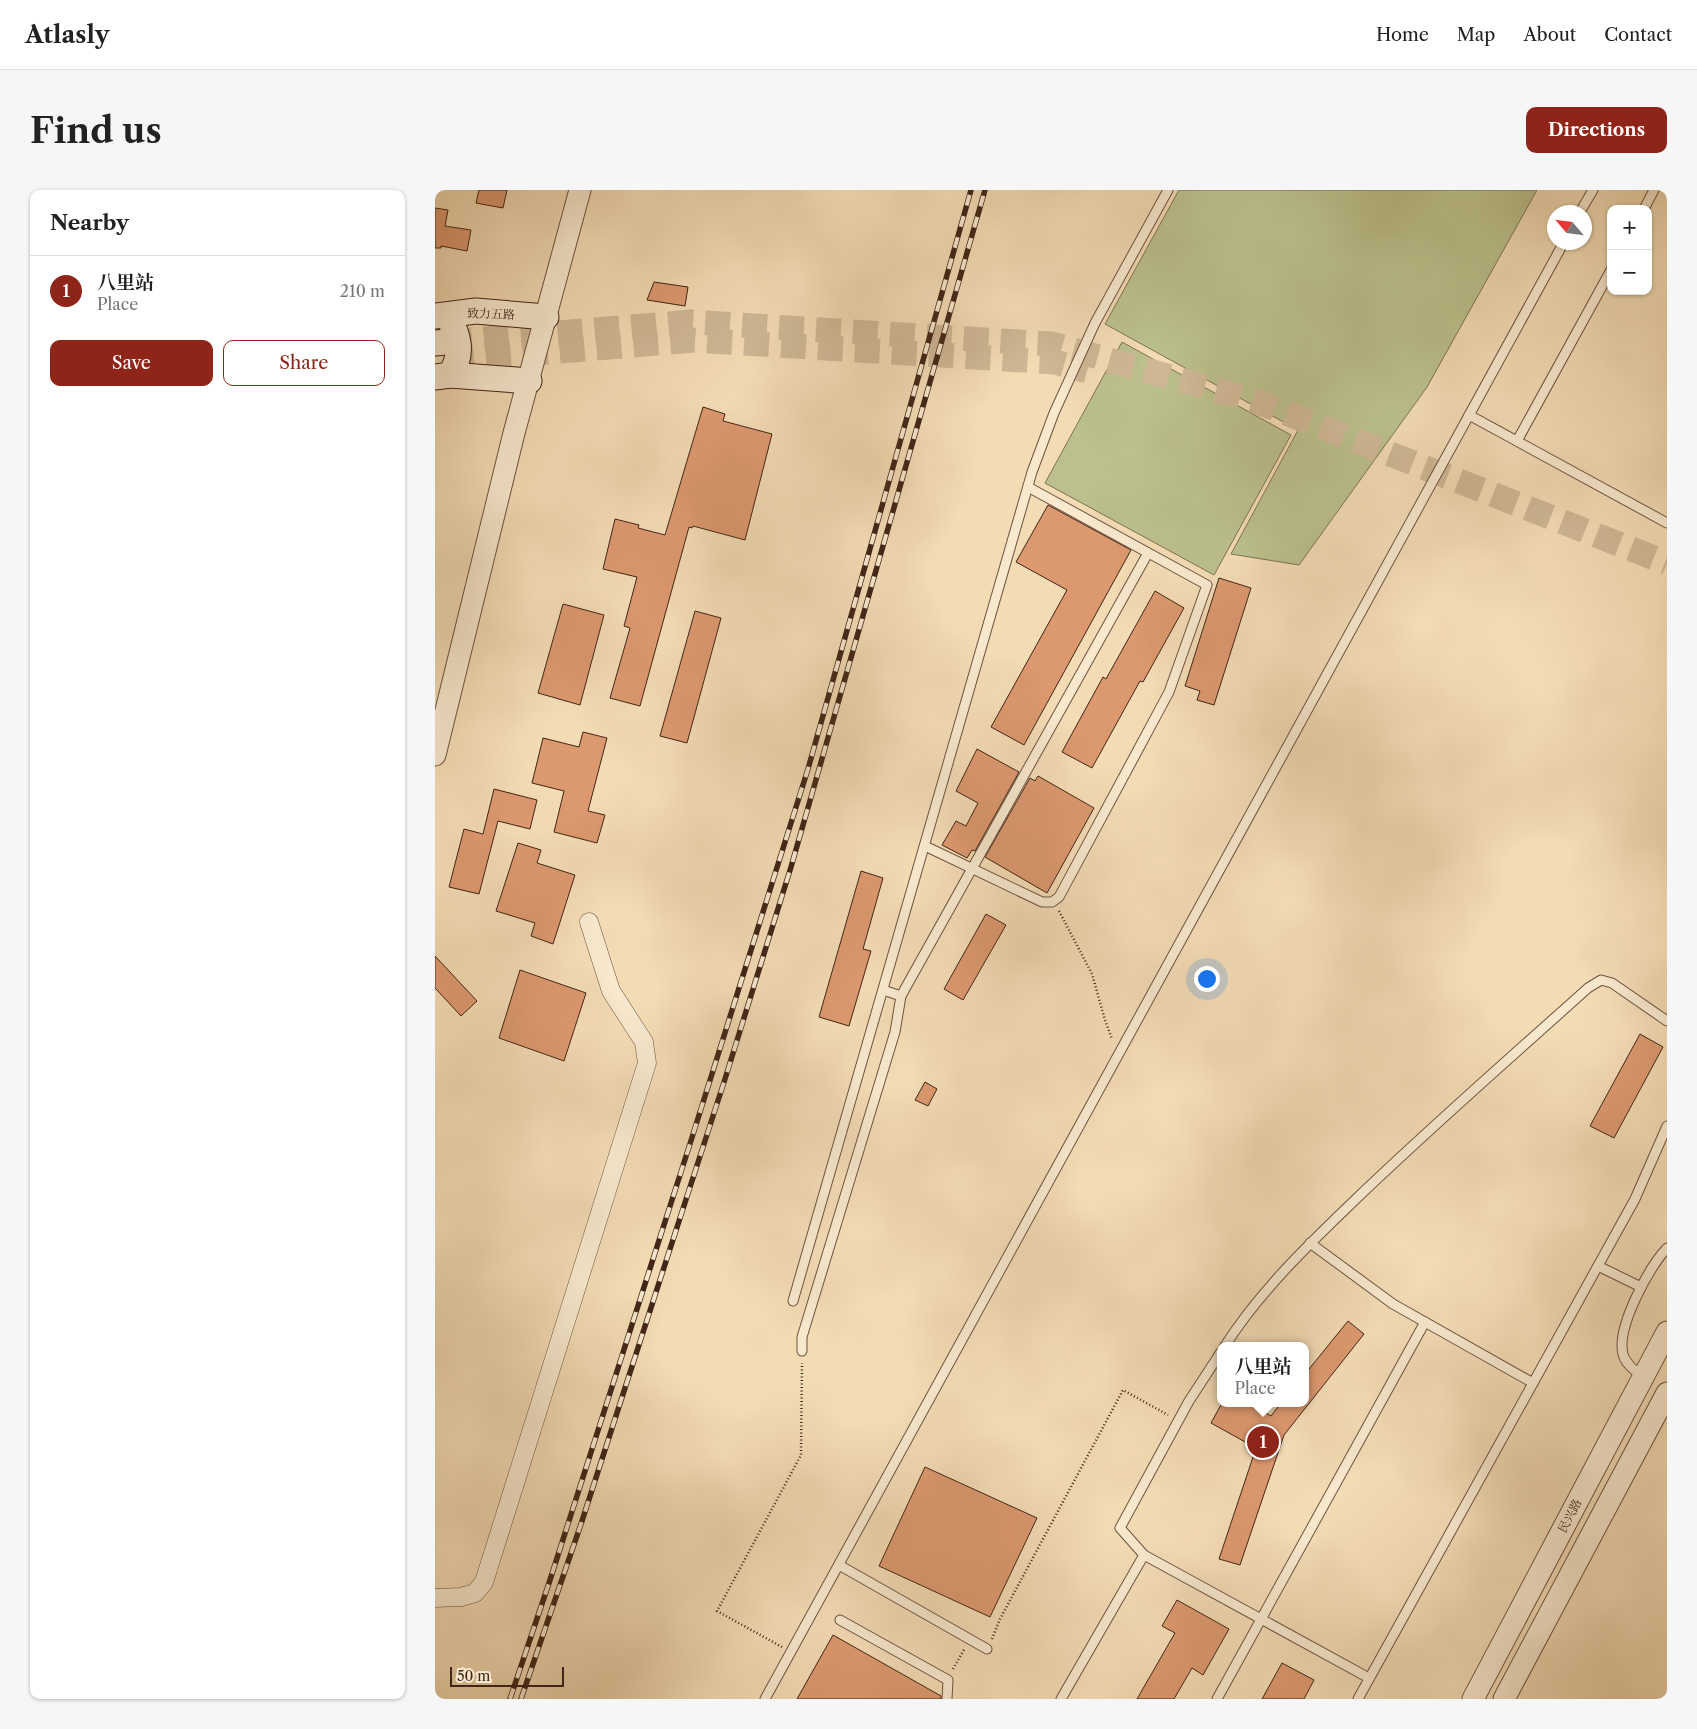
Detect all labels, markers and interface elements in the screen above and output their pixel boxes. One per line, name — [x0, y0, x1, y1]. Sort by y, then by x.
text: Atlasly — [25, 20, 109, 49]
text: Home — [1376, 24, 1429, 46]
text: Map — [1457, 24, 1495, 46]
text: About — [1523, 24, 1576, 46]
text: Contact — [1604, 24, 1672, 46]
button: Directions — [1526, 107, 1667, 153]
text: Find us — [30, 109, 162, 152]
north arrow — [1547, 205, 1592, 250]
map controls — [1607, 205, 1652, 295]
button: + — [1607, 205, 1652, 250]
text: Nearby — [50, 210, 129, 235]
button: − — [1607, 250, 1652, 295]
text: 八里站 — [97, 271, 154, 294]
text: 1 — [62, 281, 70, 301]
text: 210 m — [340, 281, 385, 301]
text: Place — [97, 294, 138, 314]
street label: 致力五路 — [467, 305, 515, 322]
button: Save — [50, 340, 213, 386]
button: Share — [223, 340, 385, 386]
your location — [1194, 966, 1220, 992]
popup — [1217, 1342, 1309, 1407]
text: 八里站 — [1234, 1355, 1292, 1378]
text: Place — [1234, 1378, 1276, 1398]
pin: 1 — [1247, 1423, 1279, 1461]
street label: 民兴路 — [1554, 1496, 1585, 1535]
scale bar — [450, 1664, 564, 1687]
text: 50 m — [457, 1667, 490, 1685]

